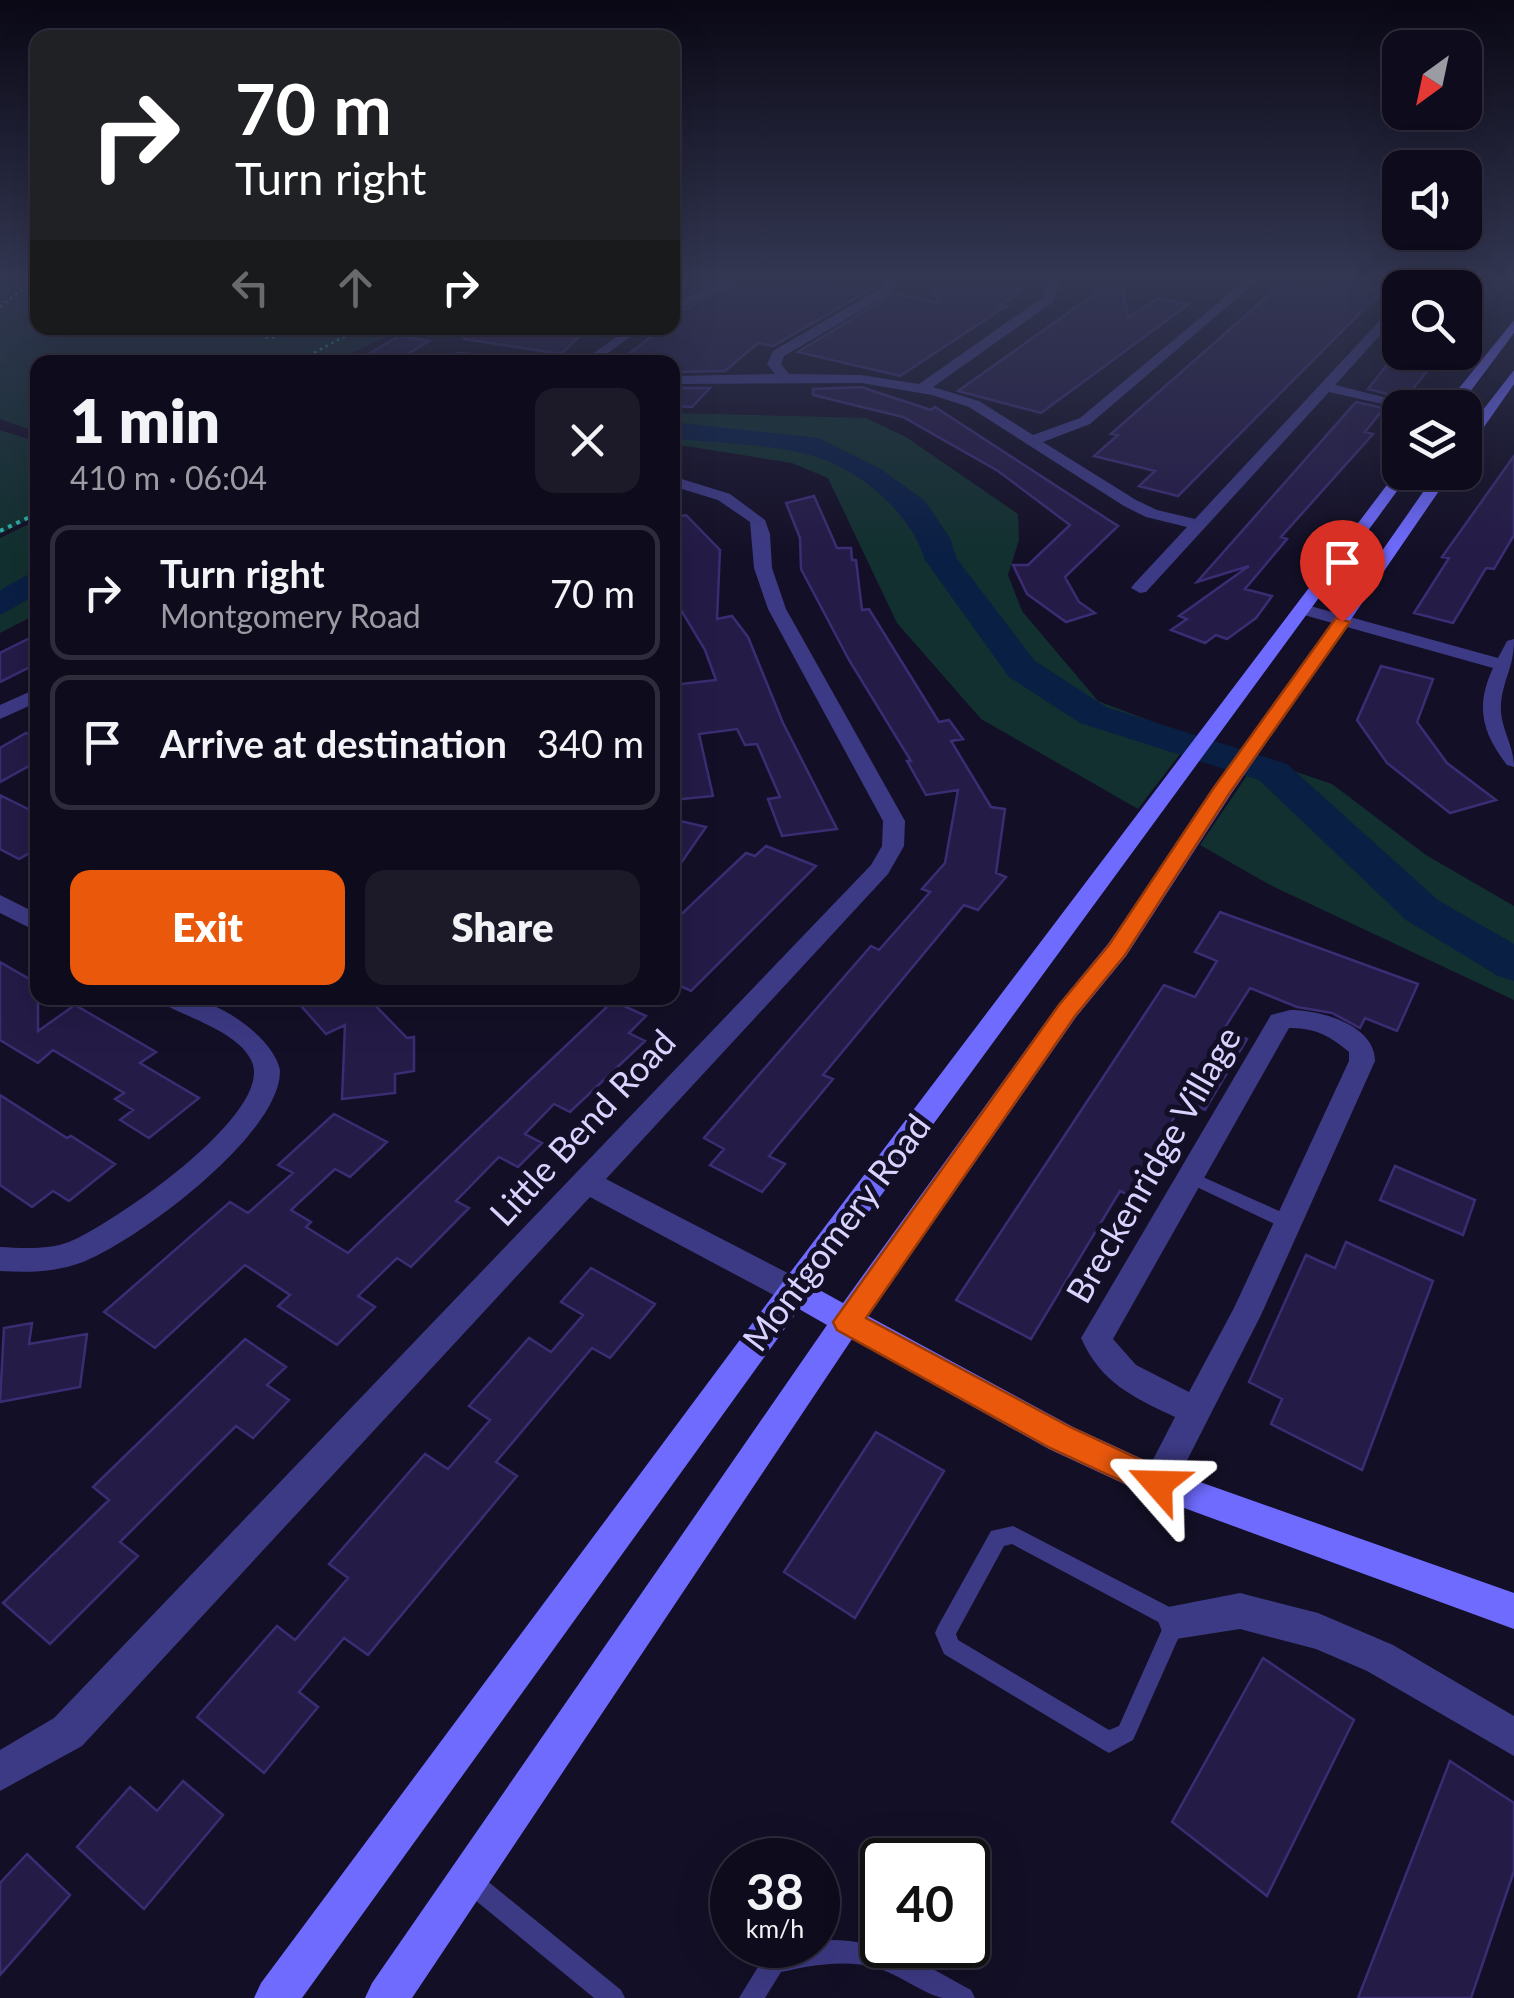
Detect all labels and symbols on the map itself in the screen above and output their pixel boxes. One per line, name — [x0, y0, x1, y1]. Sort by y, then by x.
north arrow — [1382, 30, 1482, 130]
pin — [1300, 520, 1385, 623]
street label: Breckenridge Village — [1056, 1019, 1248, 1309]
street label: Little Bend Road — [480, 1020, 683, 1233]
street label: Montgomery Road — [733, 1105, 938, 1358]
position arrow — [1106, 1432, 1210, 1536]
speed limit sign: 40 — [860, 1838, 990, 1968]

